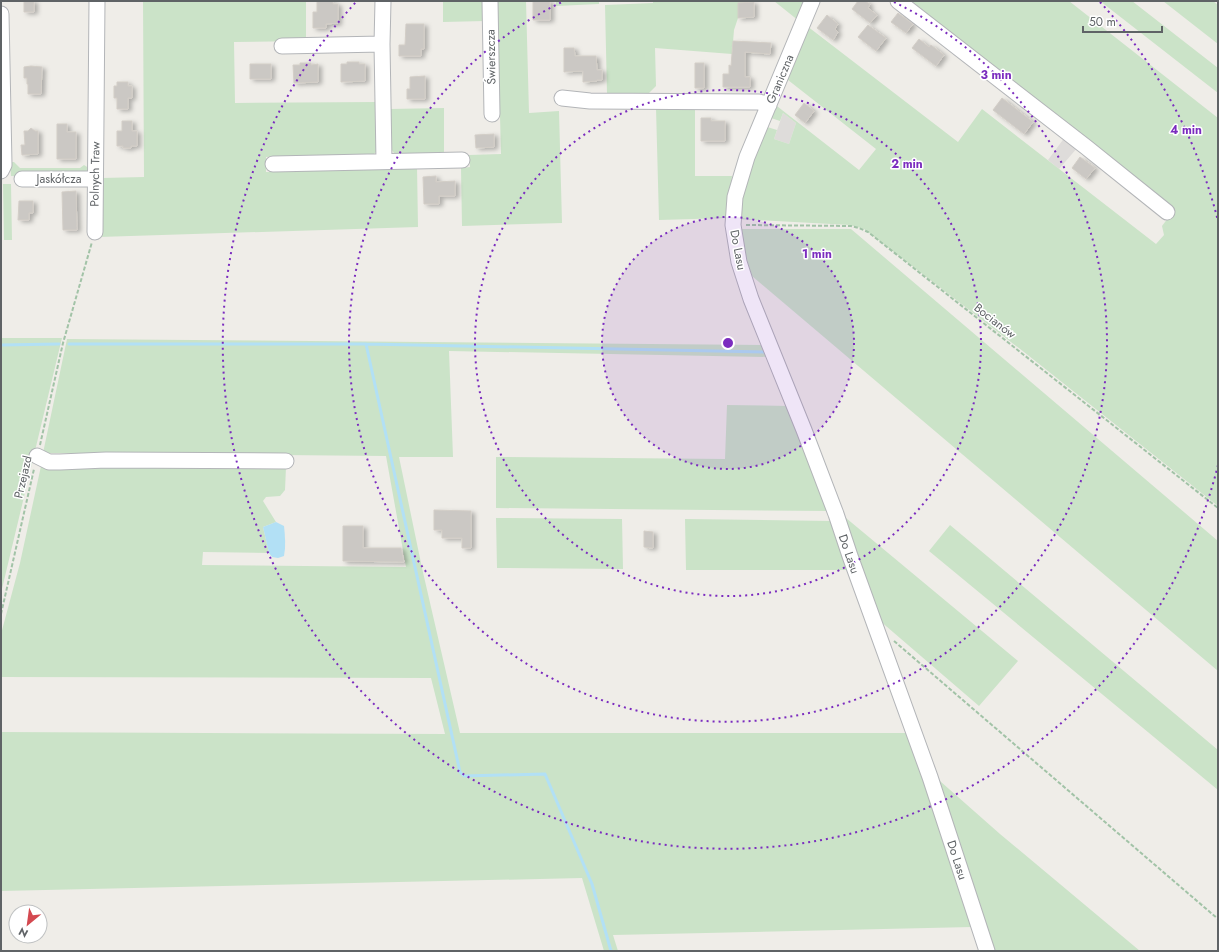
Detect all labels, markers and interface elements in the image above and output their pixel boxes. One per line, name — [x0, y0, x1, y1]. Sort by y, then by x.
scale bar — [1083, 8, 1162, 34]
text: 50 m — [1089, 13, 1116, 31]
street label: Świerszcza — [482, 29, 500, 85]
street label: Graniczna — [762, 51, 799, 106]
text: 3 min — [980, 66, 1012, 84]
text: 4 min — [1170, 121, 1202, 139]
street label: Polnych Traw — [85, 140, 105, 207]
text: 2 min — [891, 155, 923, 173]
street label: Jaskółcza — [35, 170, 82, 188]
street label: Do Lasu — [725, 228, 751, 272]
text: 1 min — [802, 245, 832, 263]
street label: Bocianów — [970, 299, 1020, 344]
centre of rings — [721, 336, 735, 350]
street label: Przejazd — [9, 454, 37, 500]
street label: Do Lasu — [834, 532, 864, 576]
street label: Do Lasu — [942, 838, 972, 882]
north arrow — [8, 904, 48, 944]
text: N — [15, 924, 31, 942]

